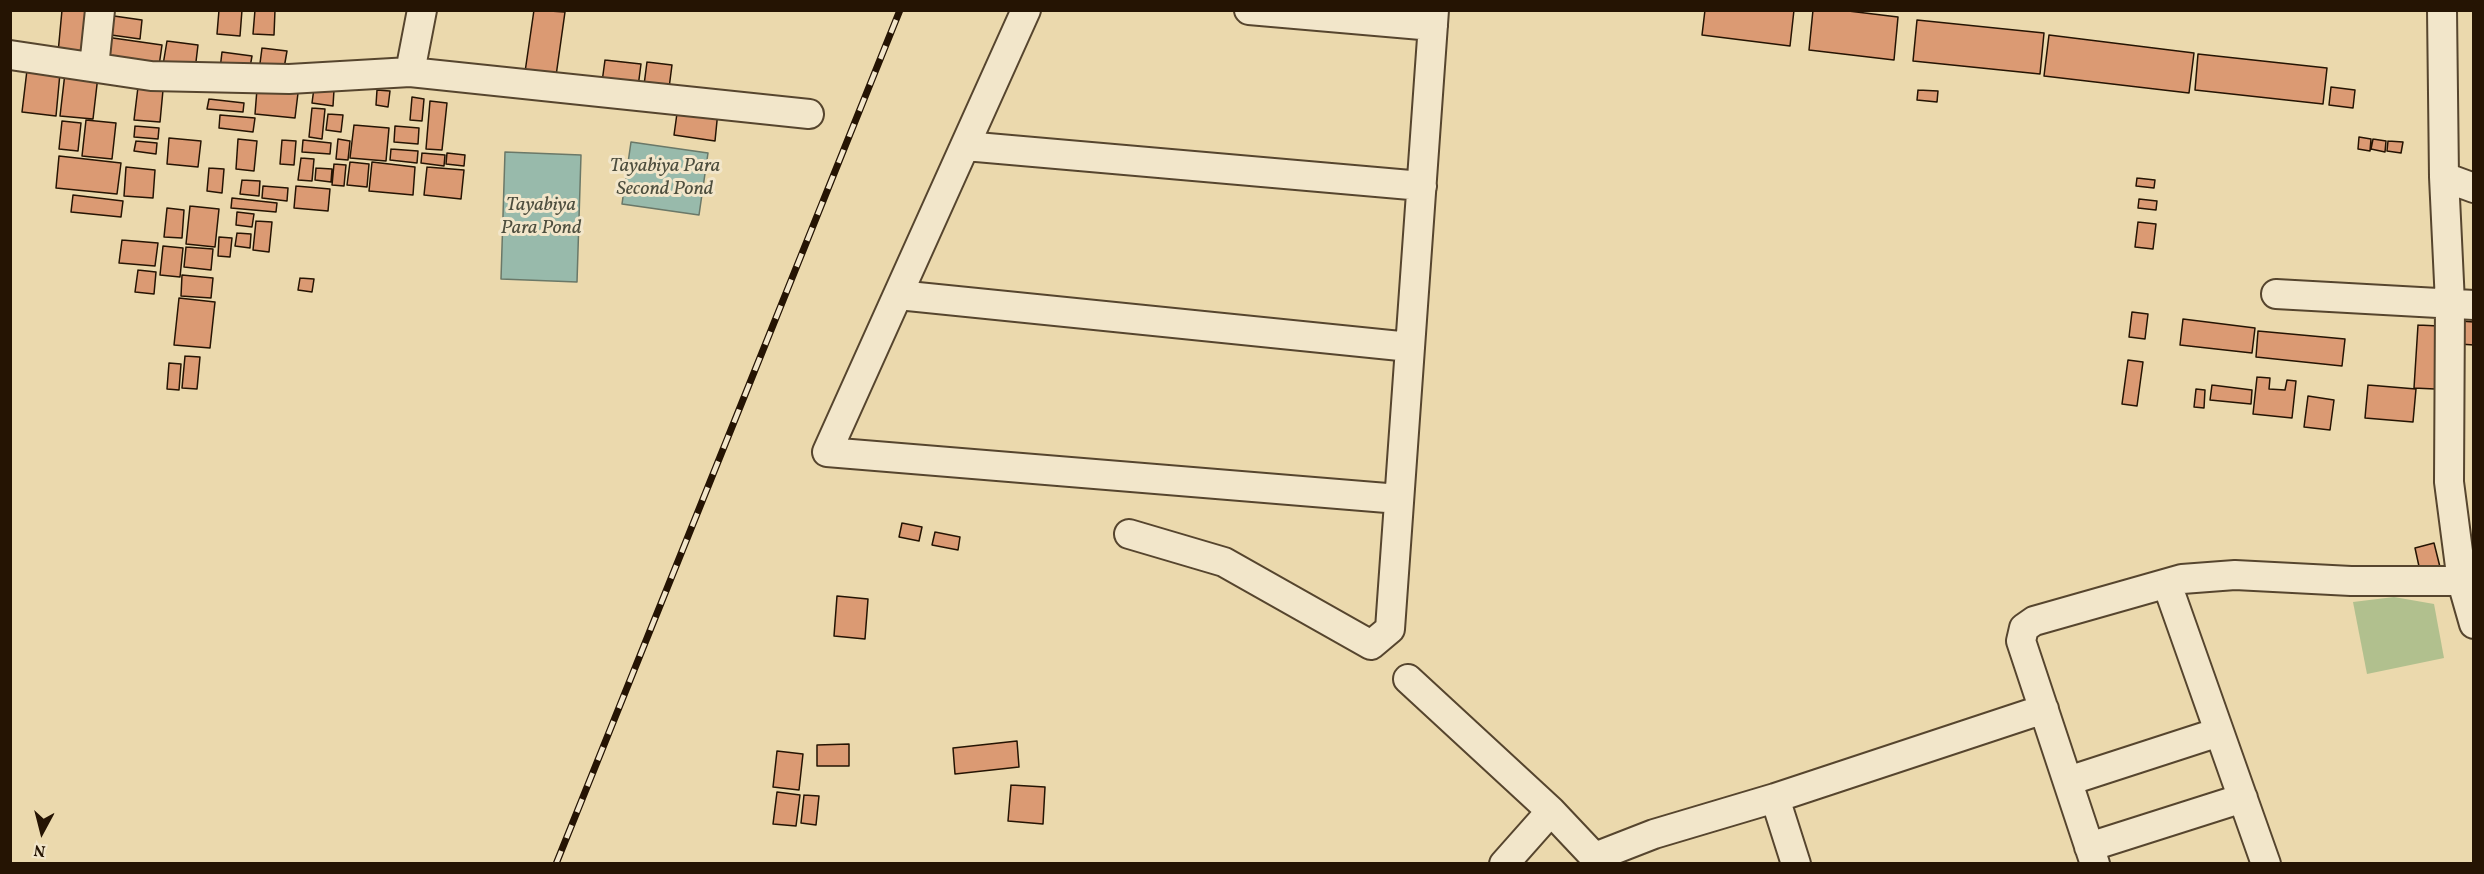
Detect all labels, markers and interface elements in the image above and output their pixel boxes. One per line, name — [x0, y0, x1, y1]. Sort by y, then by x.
water label: Tayabiya Para Second Pond — [610, 155, 720, 202]
water label: Tayabiya Para Pond — [500, 194, 582, 241]
north arrow — [12, 802, 72, 862]
text: N — [33, 838, 47, 861]

